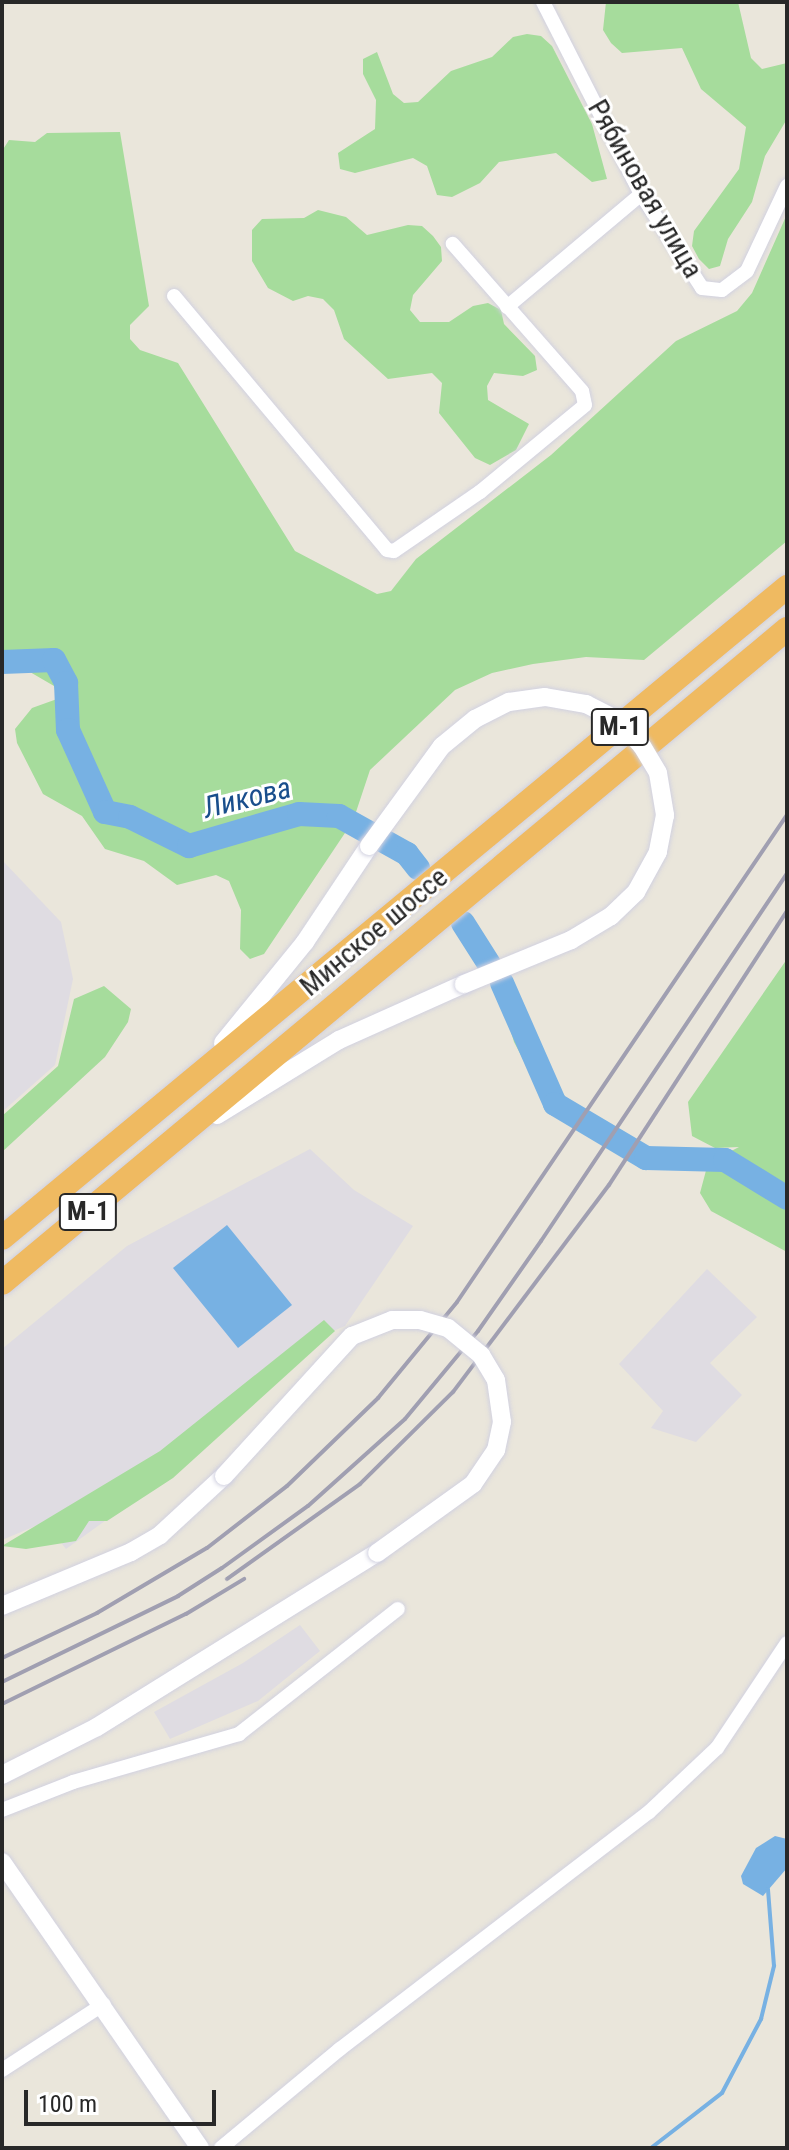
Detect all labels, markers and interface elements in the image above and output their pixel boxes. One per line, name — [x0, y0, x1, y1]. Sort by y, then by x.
street label: Рябиновая улица — [580, 94, 710, 284]
road number: М-1 — [590, 705, 650, 749]
water label: Ликова — [199, 770, 295, 826]
street label: Минское шоссе — [293, 861, 455, 1003]
road number: М-1 — [58, 1190, 118, 1234]
scale bar — [28, 2074, 220, 2124]
text: 100 m — [38, 2090, 97, 2118]

